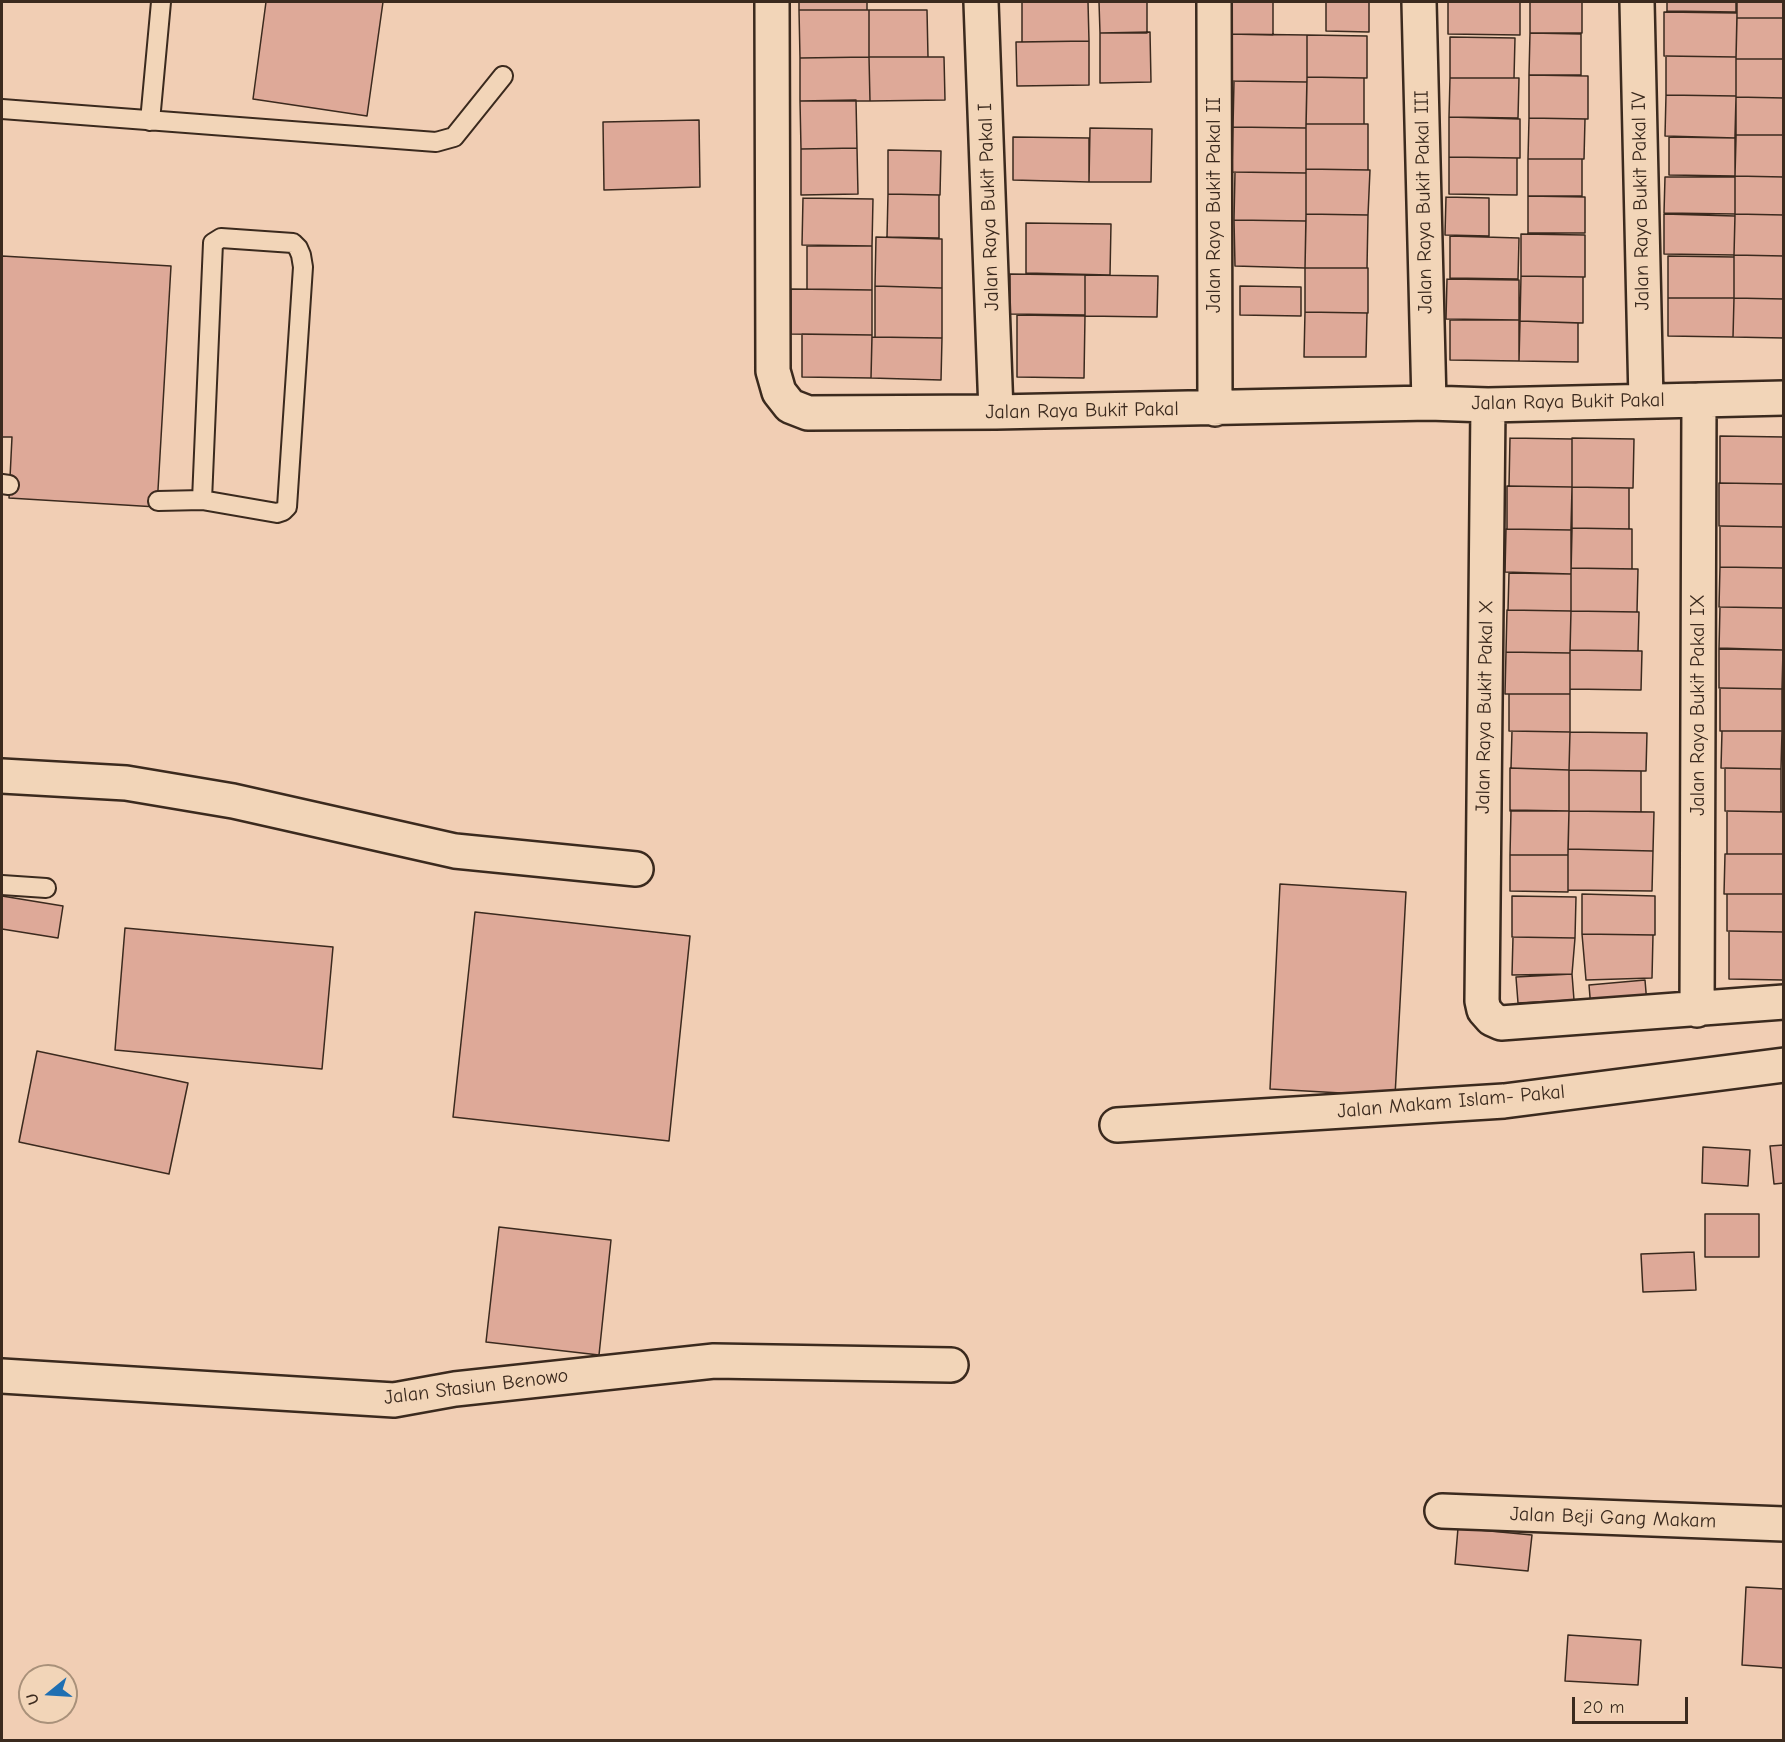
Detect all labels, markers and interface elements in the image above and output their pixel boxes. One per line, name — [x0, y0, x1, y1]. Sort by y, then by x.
street label: Jalan Raya Bukit Pakal III — [1410, 90, 1438, 314]
street label: Jalan Raya Bukit Pakal IV — [1627, 91, 1655, 311]
street label: Jalan Raya Bukit Pakal II — [1202, 97, 1226, 313]
street label: Jalan Raya Bukit Pakal I — [973, 103, 1005, 311]
street label: Jalan Raya Bukit Pakal — [1471, 388, 1665, 416]
street label: Jalan Raya Bukit Pakal — [985, 397, 1179, 425]
street label: Jalan Raya Bukit Pakal IX — [1686, 594, 1710, 816]
street label: Jalan Raya Bukit Pakal X — [1471, 600, 1499, 814]
street label: Jalan Makam Islam- Pakal — [1336, 1080, 1566, 1124]
street label: Jalan Stasiun Benowo — [383, 1364, 569, 1410]
street label: Jalan Beji Gang Makam — [1509, 1502, 1717, 1534]
north arrow — [18, 1664, 78, 1724]
scale bar — [1575, 1685, 1690, 1723]
text: U — [23, 1691, 43, 1707]
text: 20 m — [1583, 1697, 1624, 1718]

